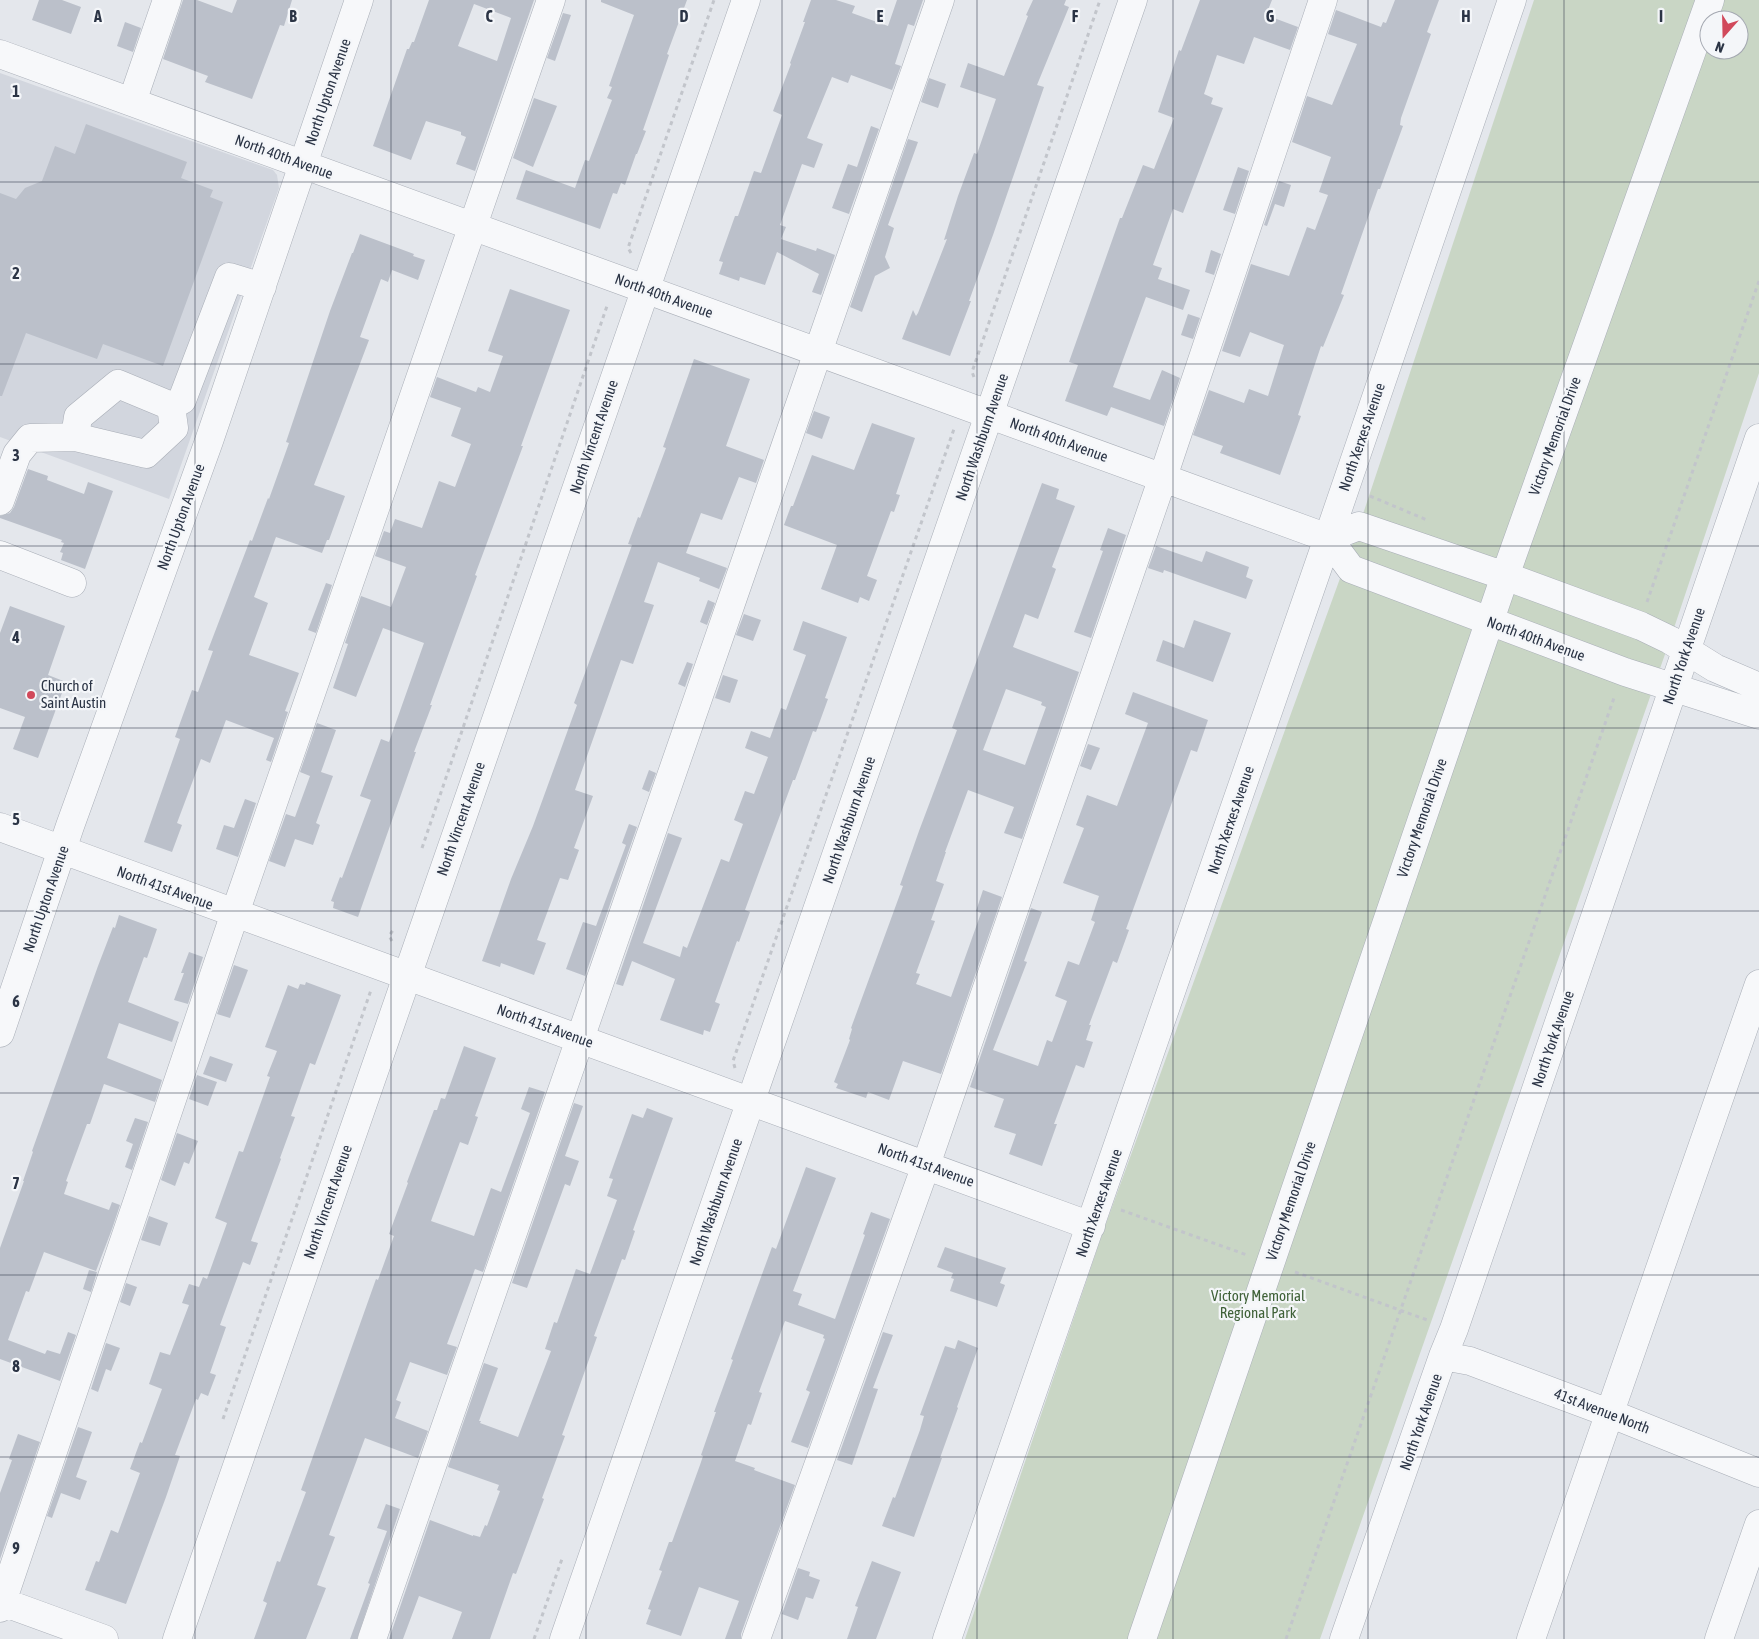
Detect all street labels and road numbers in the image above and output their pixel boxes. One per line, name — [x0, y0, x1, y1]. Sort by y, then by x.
street label: North Upton Avenue — [301, 36, 354, 147]
street label: North 40th Avenue — [233, 131, 336, 182]
street label: North 40th Avenue — [613, 270, 716, 321]
street label: North Washburn Avenue — [952, 371, 1011, 503]
street label: Victory Memorial Drive — [1525, 374, 1584, 497]
street label: North Vincent Avenue — [566, 377, 621, 496]
street label: North Xerxes Avenue — [1335, 380, 1388, 493]
street label: North 40th Avenue — [1008, 414, 1111, 465]
street label: North Upton Avenue — [153, 461, 208, 572]
street label: North York Avenue — [1659, 605, 1708, 706]
street label: North 40th Avenue — [1485, 613, 1588, 664]
street label: North Washburn Avenue — [819, 754, 878, 886]
street label: Victory Memorial Drive — [1393, 756, 1450, 880]
street label: North Vincent Avenue — [433, 759, 488, 878]
street label: North Xerxes Avenue — [1204, 763, 1257, 876]
street label: North Upton Avenue — [19, 843, 72, 954]
street label: North 41st Avenue — [115, 862, 216, 913]
street label: North York Avenue — [1528, 988, 1577, 1089]
street label: North 41st Avenue — [495, 1000, 596, 1051]
street label: North Washburn Avenue — [686, 1136, 745, 1268]
street label: North 41st Avenue — [876, 1139, 977, 1190]
street label: Victory Memorial Drive — [1262, 1139, 1319, 1263]
street label: North Vincent Avenue — [300, 1142, 355, 1261]
street label: North Xerxes Avenue — [1072, 1146, 1125, 1259]
street label: North York Avenue — [1396, 1371, 1445, 1472]
street label: 41st Avenue North — [1552, 1384, 1652, 1437]

